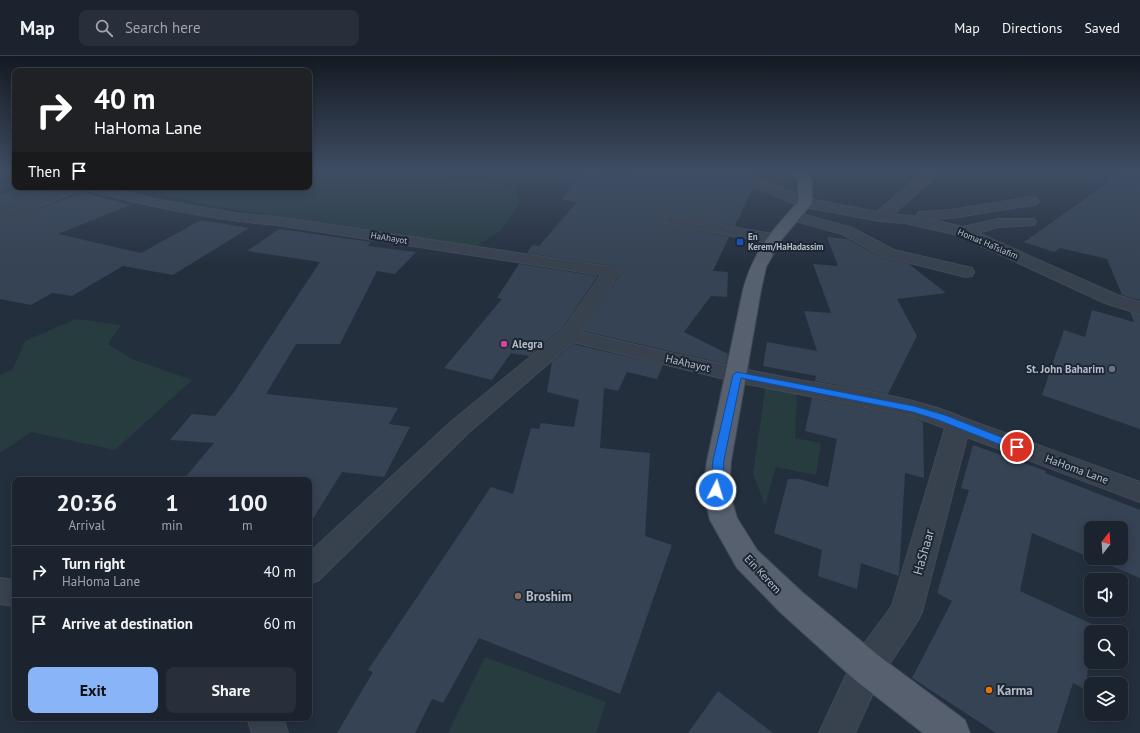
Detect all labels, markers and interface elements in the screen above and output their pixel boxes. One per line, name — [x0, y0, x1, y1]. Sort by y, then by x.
search box — [79, 10, 359, 46]
text: Map — [20, 16, 55, 40]
icon: search — [93, 17, 115, 39]
text: Search here — [125, 18, 201, 37]
text: Map — [954, 19, 980, 37]
text: Directions — [1002, 19, 1062, 37]
text: Saved — [1084, 19, 1120, 37]
text: 40 m — [94, 80, 155, 117]
icon: right — [28, 84, 80, 136]
text: HaHoma Lane — [94, 116, 202, 139]
icon: arrive — [68, 160, 90, 182]
text: Then — [28, 162, 60, 181]
street label: Homat HaTslafim — [956, 226, 1020, 261]
street label: HaAhayot — [370, 229, 408, 246]
place label: En Kerem/HaHadassim — [748, 231, 824, 252]
marker: En Kerem/HaHadassim — [735, 237, 745, 247]
place label: Alegra — [512, 337, 543, 351]
marker: Alegra — [499, 339, 509, 349]
street label: HaAhayot — [664, 351, 712, 375]
place label: St. John Baharim — [1026, 362, 1104, 376]
marker: St. John Baharim — [1107, 364, 1117, 374]
pin — [1000, 430, 1034, 464]
icon: arrive — [1006, 436, 1028, 458]
street label: HaHoma Lane — [1044, 451, 1111, 487]
position arrow — [695, 469, 737, 511]
text: 20:36 — [56, 487, 117, 518]
text: 1 — [165, 487, 179, 518]
text: 100 — [227, 487, 268, 518]
text: Arrival — [69, 517, 105, 534]
text: min — [161, 517, 183, 534]
text: m — [242, 517, 253, 534]
north arrow — [1084, 521, 1128, 565]
map controls — [1084, 521, 1128, 721]
street label: HaShaar — [909, 527, 938, 577]
street label: Ein Kerem — [742, 552, 784, 596]
text: Turn right — [62, 554, 125, 573]
icon: right — [28, 561, 50, 583]
text: 40 m — [263, 562, 296, 581]
text: HaHoma Lane — [62, 573, 140, 590]
button: sound — [1084, 573, 1128, 617]
place label: Broshim — [526, 588, 572, 605]
marker: Broshim — [513, 591, 523, 601]
icon: arrive — [28, 613, 50, 635]
text: Arrive at destination — [62, 614, 193, 633]
text: 60 m — [263, 614, 296, 633]
button: search — [1084, 625, 1128, 669]
button: Exit — [28, 667, 158, 713]
button: Share — [166, 667, 296, 713]
button: layers — [1084, 677, 1128, 721]
place label: Karma — [997, 682, 1033, 699]
marker: Karma — [984, 685, 994, 695]

